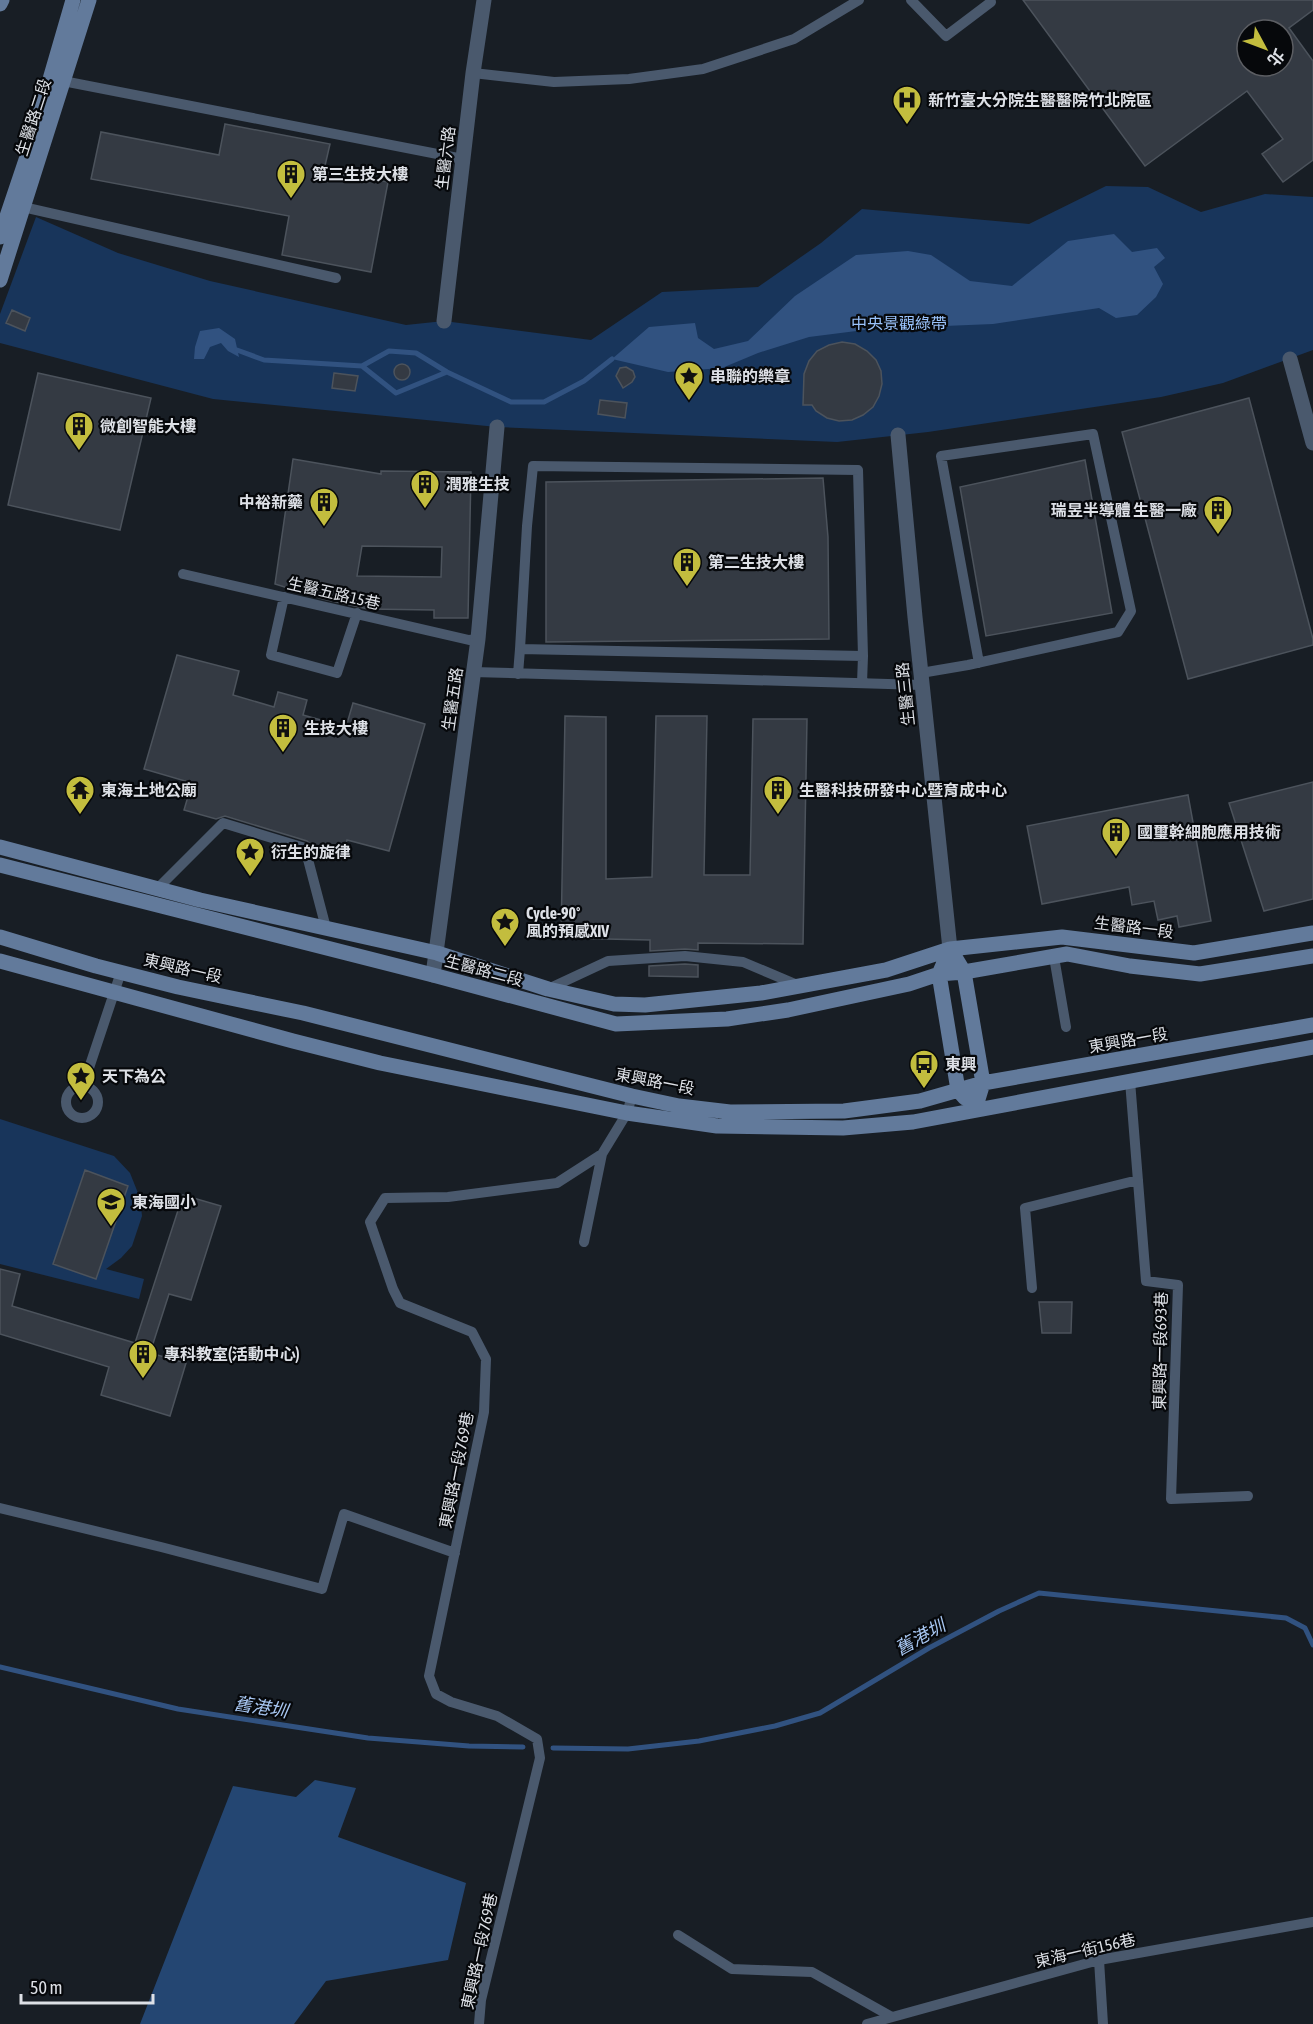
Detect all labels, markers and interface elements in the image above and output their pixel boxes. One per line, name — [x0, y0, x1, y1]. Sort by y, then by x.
north arrow — [1235, 18, 1295, 78]
text: 北 — [1264, 46, 1288, 70]
street label: 生醫路二段 — [12, 76, 54, 158]
hospital icon: 新竹臺大分院生醫醫院竹北院區 — [891, 84, 923, 126]
place label: 新竹臺大分院生醫醫院竹北院區 — [928, 91, 1152, 109]
street label: 生醫六路 — [432, 125, 458, 191]
building icon: 第三生技大樓 — [275, 158, 307, 200]
place label: 第三生技大樓 — [312, 165, 408, 183]
park label: 中央景觀綠帶 — [851, 314, 947, 332]
place icon: 串聯的樂章 — [673, 360, 705, 402]
place label: 串聯的樂章 — [710, 367, 790, 385]
building icon: 微創智能大樓 — [63, 410, 95, 452]
place label: 微創智能大樓 — [100, 417, 196, 435]
building icon: 潤雅生技 — [409, 468, 441, 510]
place label: 潤雅生技 — [446, 475, 510, 493]
building icon: 中裕新藥 — [308, 486, 340, 528]
place label: 中裕新藥 — [239, 493, 303, 511]
building icon: 瑞昱半導體 生醫一廠 — [1202, 494, 1234, 536]
place label: 瑞昱半導體 生醫一廠 — [1051, 501, 1197, 519]
building icon: 第二生技大樓 — [671, 546, 703, 588]
place label: 第二生技大樓 — [708, 553, 804, 571]
street label: 生醫五路15巷 — [286, 574, 382, 612]
street label: 生醫三路 — [893, 661, 917, 727]
street label: 生醫五路 — [439, 666, 465, 732]
building icon: 生技大樓 — [267, 712, 299, 754]
place label: 生技大樓 — [304, 719, 368, 737]
temple icon: 東海土地公廟 — [64, 774, 96, 816]
building icon: 生醫科技研發中心暨育成中心 — [762, 774, 794, 816]
place label: 東海土地公廟 — [101, 781, 197, 799]
place label: 生醫科技研發中心暨育成中心 — [799, 781, 1007, 799]
building icon: 國璽幹細胞應用技術 — [1100, 816, 1132, 858]
place label: 國璽幹細胞應用技術 — [1137, 823, 1281, 841]
place icon: 衍生的旋律 — [234, 836, 266, 878]
place label: 衍生的旋律 — [271, 843, 351, 861]
place label: Cycle-90° 風的預感XIV — [526, 904, 609, 940]
place icon: Cycle-90° 風的預感XIV — [489, 906, 521, 948]
street label: 生醫路一段 — [1093, 913, 1175, 941]
street label: 東興路一段 — [142, 950, 224, 986]
street label: 生醫路二段 — [443, 951, 525, 989]
street label: 東興路一段 — [1087, 1024, 1169, 1056]
bus stop icon: 東興 — [908, 1048, 940, 1090]
place label: 東興 — [945, 1055, 977, 1073]
place icon: 天下為公 — [65, 1060, 97, 1102]
street label: 東興路一段 — [614, 1065, 696, 1097]
place label: 天下為公 — [102, 1067, 166, 1085]
school or university icon: 東海國小 — [95, 1186, 127, 1228]
place label: 東海國小 — [132, 1193, 196, 1211]
street label: 東興路一段693巷 — [1150, 1292, 1170, 1410]
building icon: 專科教室(活動中心) — [127, 1338, 159, 1380]
place label: 專科教室(活動中心) — [164, 1345, 300, 1363]
street label: 東興路一段769巷 — [436, 1410, 476, 1530]
water label: 舊港圳 — [891, 1613, 951, 1659]
water label: 舊港圳 — [233, 1692, 292, 1722]
street label: 東興路一段769巷 — [458, 1891, 500, 2011]
street label: 東海一街156巷 — [1033, 1930, 1137, 1970]
scale bar — [21, 1967, 153, 2005]
text: 50 m — [30, 1977, 62, 1998]

